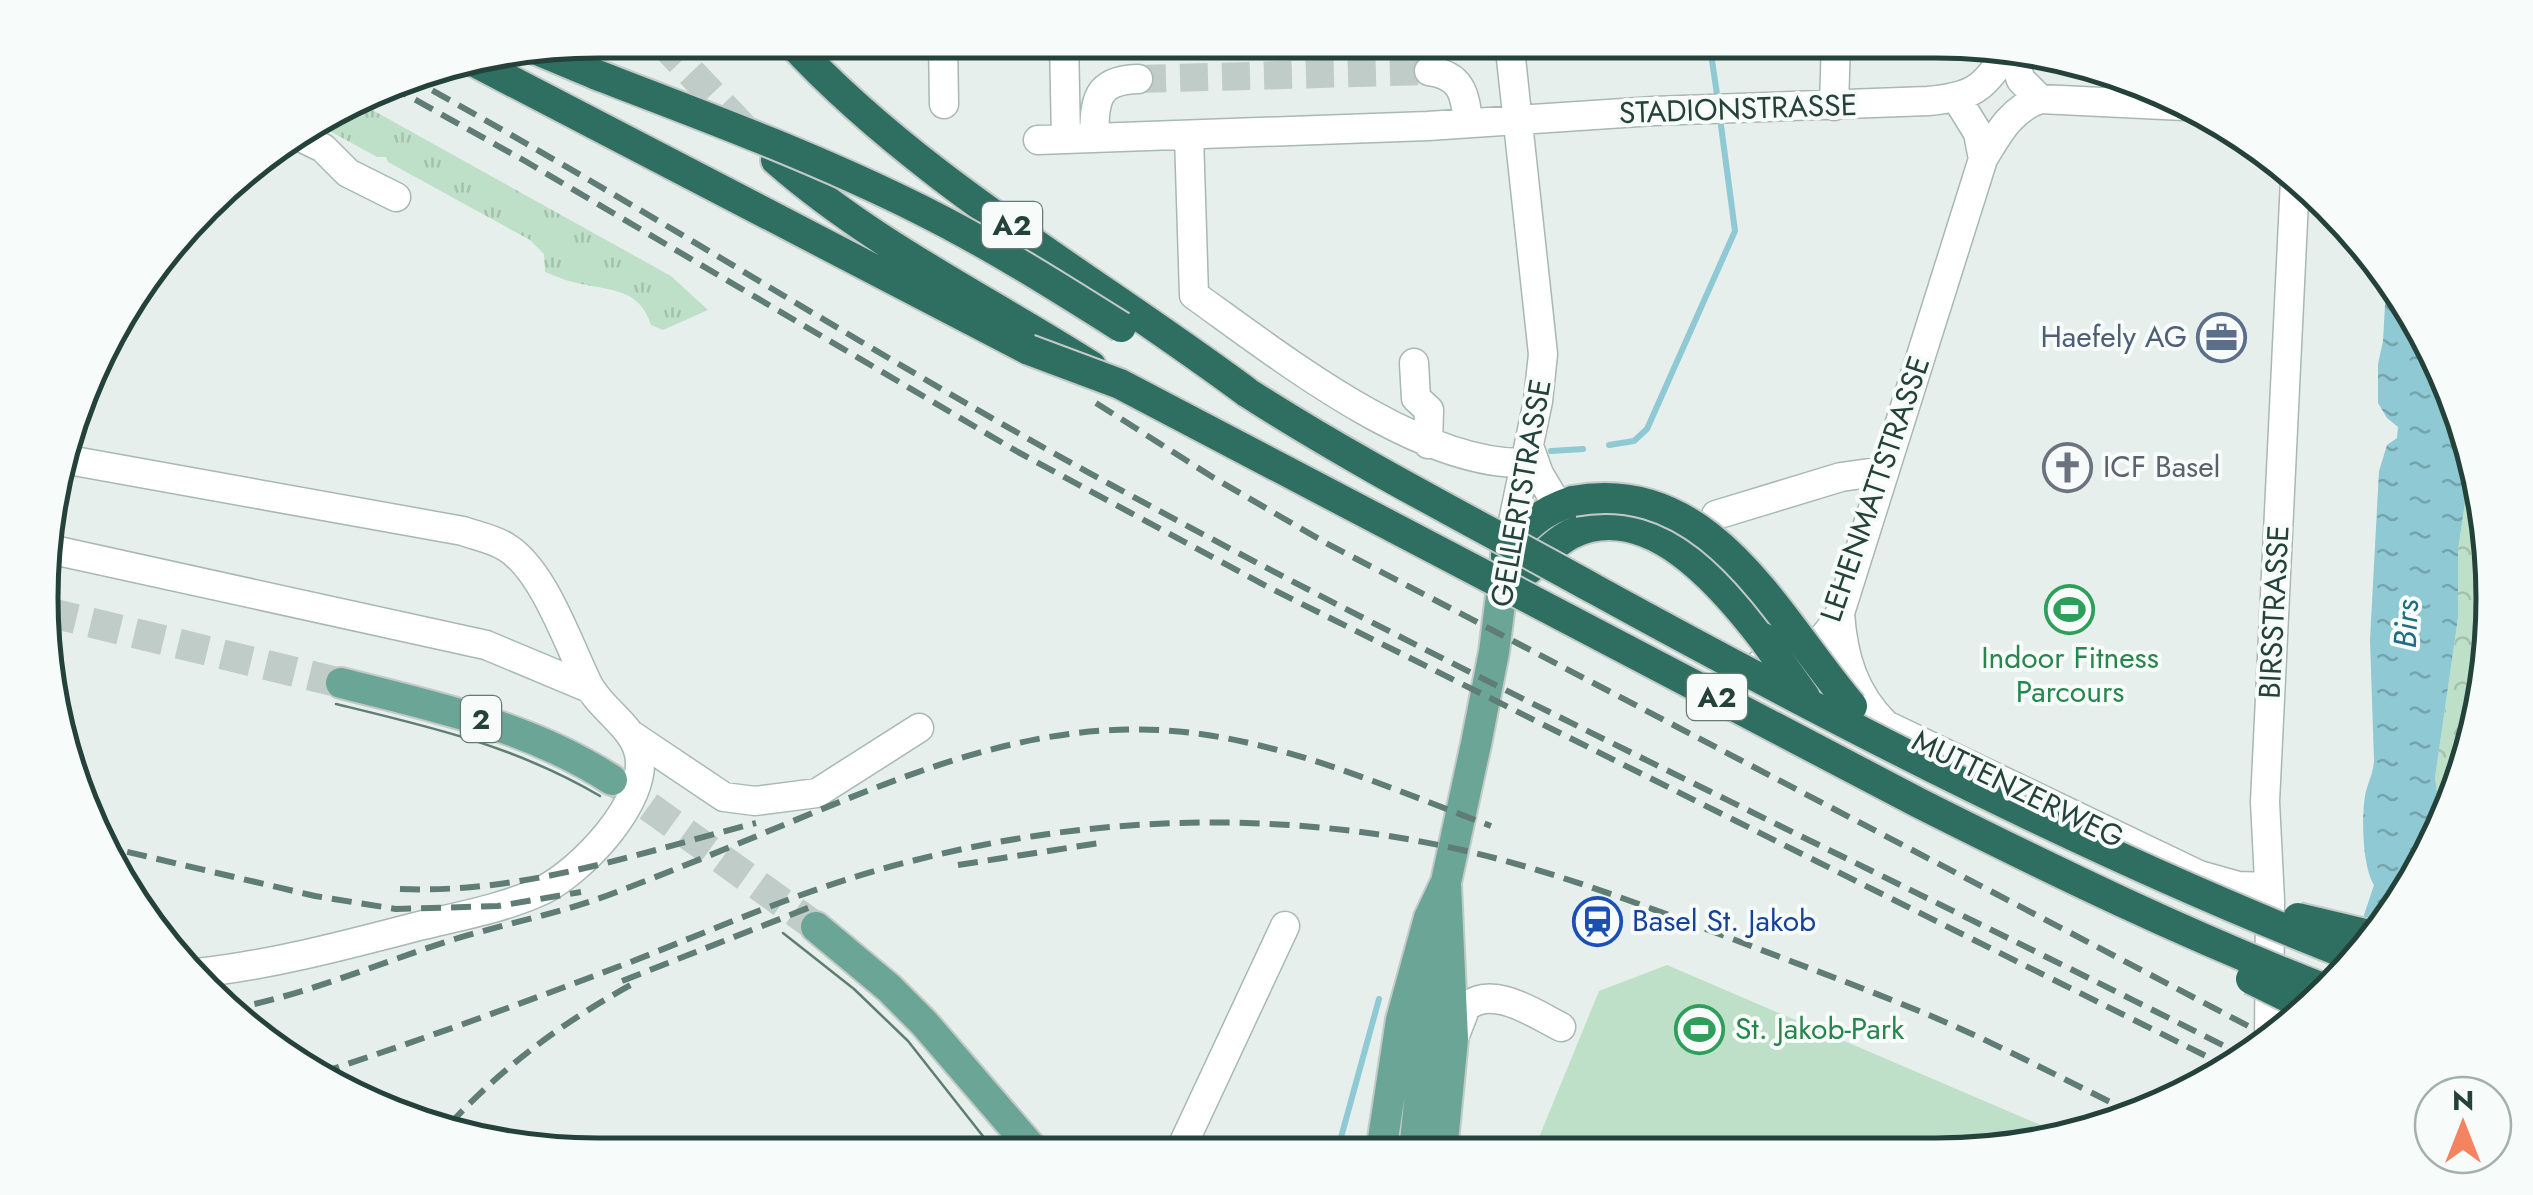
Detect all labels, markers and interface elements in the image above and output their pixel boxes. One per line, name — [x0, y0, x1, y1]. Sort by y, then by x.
street label: STADIONSTRASSE — [1618, 83, 1858, 134]
road number: A2 — [982, 202, 1042, 248]
office icon: Haefely AG — [2196, 311, 2248, 363]
place label: Haefely AG — [2040, 315, 2187, 358]
street label: LEHENMATTSTRASSE — [1809, 350, 1940, 627]
street label: GELLERTSTRASSE — [1479, 376, 1562, 610]
church icon: ICF Basel — [2042, 441, 2094, 493]
place label: ICF Basel — [2103, 445, 2221, 488]
street label: BIRSSTRASSE — [2247, 524, 2300, 700]
sports icon: Indoor Fitness Parcours — [2044, 583, 2096, 635]
water label: Birs — [2382, 598, 2430, 649]
place label: Indoor Fitness Parcours — [1981, 636, 2159, 713]
road number: A2 — [1687, 674, 1747, 720]
road number: 2 — [461, 696, 501, 742]
street label: MUTTENZERWEG — [1905, 719, 2131, 858]
station icon: Basel St. Jakob — [1571, 895, 1623, 947]
place label: Basel St. Jakob — [1632, 899, 1816, 942]
sports icon: St. Jakob-Park — [1674, 1003, 1726, 1055]
place label: St. Jakob-Park — [1735, 1007, 1905, 1050]
north arrow — [2413, 1075, 2513, 1175]
text: N — [2452, 1080, 2474, 1121]

